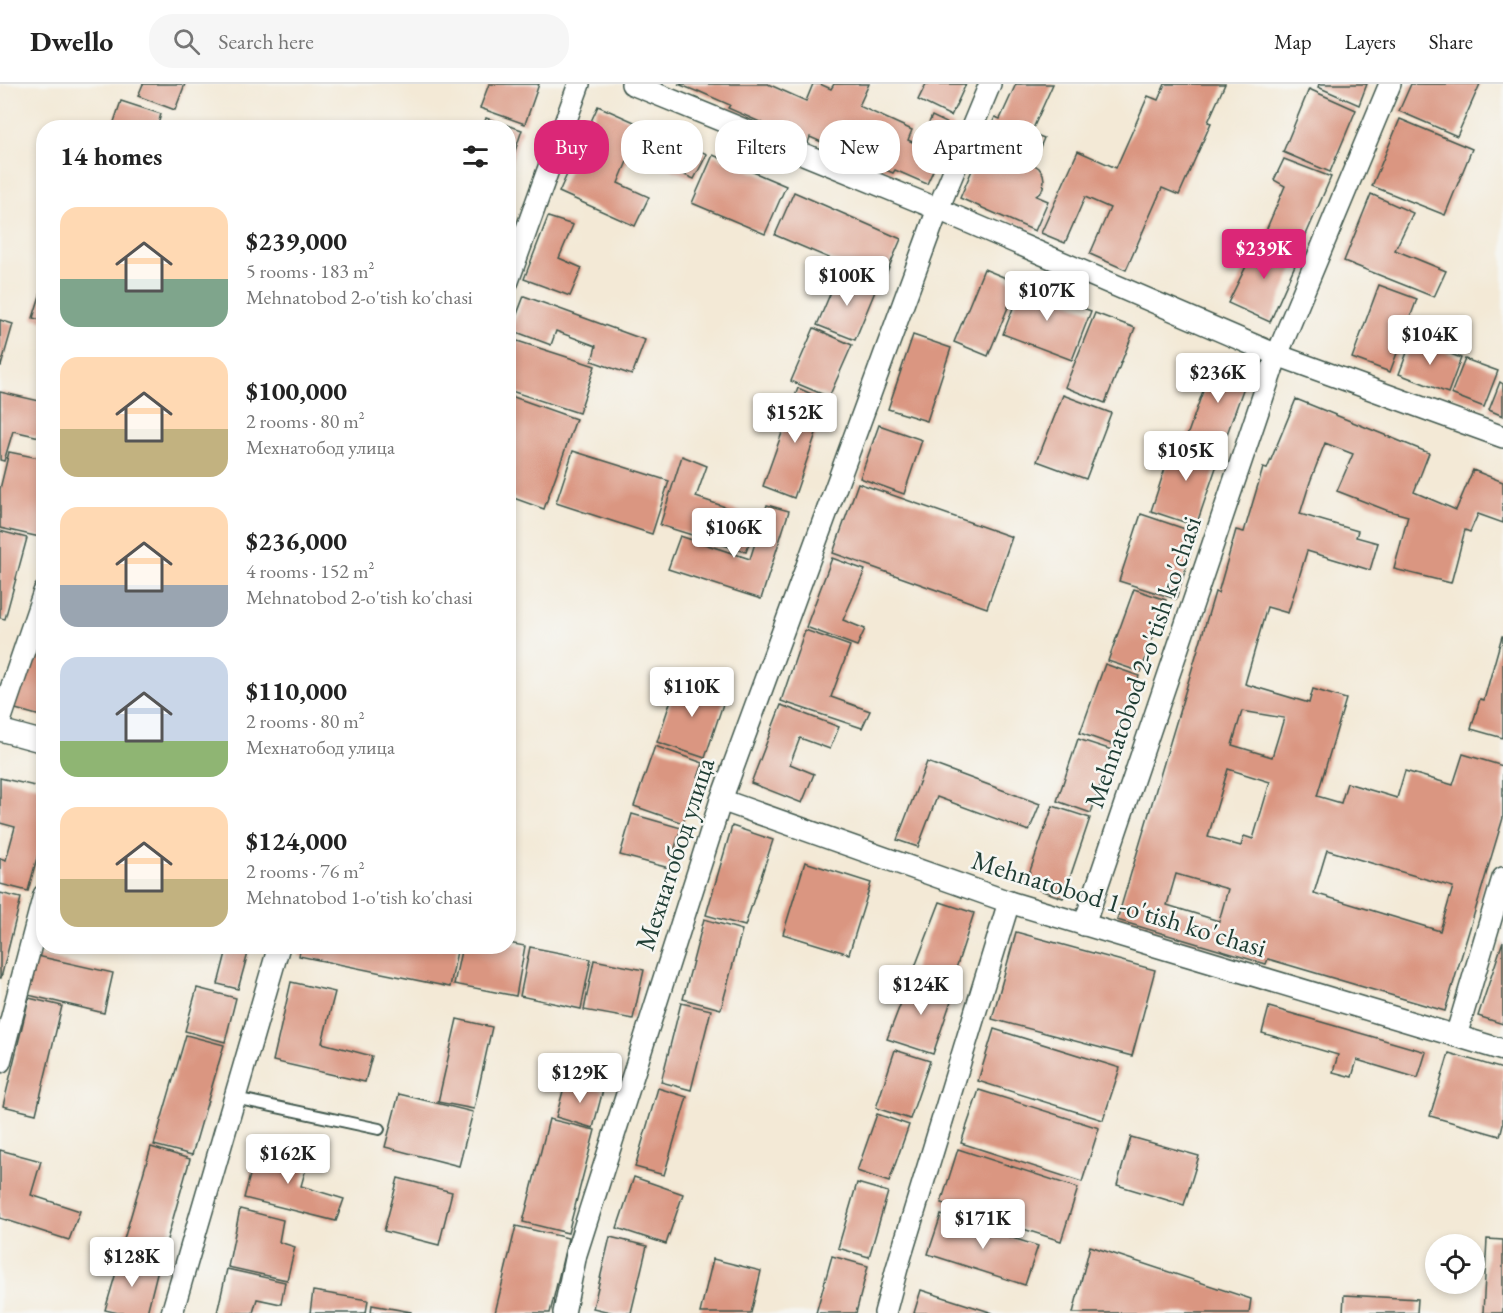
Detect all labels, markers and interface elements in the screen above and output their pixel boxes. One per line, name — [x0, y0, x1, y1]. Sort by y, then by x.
search box — [149, 14, 569, 68]
text: Dwello — [30, 23, 113, 59]
icon: search — [170, 25, 203, 58]
text: Search here — [218, 27, 314, 56]
text: Map — [1274, 28, 1312, 55]
text: Layers — [1345, 28, 1396, 55]
text: Share — [1429, 28, 1473, 55]
chip: Buy — [534, 120, 609, 174]
chip: Rent — [621, 120, 703, 174]
chip: Filters — [715, 120, 807, 174]
chip: New — [819, 120, 900, 174]
chip: Apartment — [912, 120, 1043, 174]
text: 14 homes — [60, 139, 162, 173]
icon: filters — [459, 140, 492, 173]
text: $239,000 — [246, 224, 347, 258]
pin: $239K — [1222, 229, 1306, 280]
icon: home — [108, 231, 180, 303]
text: $239K — [1236, 235, 1292, 261]
pin: $100K — [805, 256, 889, 307]
text: 5 rooms · 183 m² — [246, 258, 374, 284]
text: $100K — [819, 262, 875, 288]
pin: $107K — [1005, 271, 1089, 322]
text: $107K — [1019, 277, 1075, 303]
text: Mehnatobod 2-o'tish ko'chasi — [246, 284, 473, 310]
pin: $104K — [1388, 315, 1472, 366]
text: $104K — [1402, 321, 1458, 347]
pin: $236K — [1176, 353, 1260, 404]
text: $236K — [1190, 359, 1246, 385]
text: $100,000 — [246, 374, 347, 408]
icon: home — [108, 381, 180, 453]
pin: $152K — [753, 393, 837, 444]
text: $152K — [767, 399, 823, 425]
text: 2 rooms · 80 m² — [246, 408, 365, 434]
pin: $105K — [1144, 431, 1228, 482]
text: Мехнатобод улица — [246, 434, 395, 460]
text: $105K — [1158, 437, 1214, 463]
pin: $106K — [692, 508, 776, 559]
street label: Mehnatobod 2-o'tish ko'chasi — [1076, 511, 1209, 812]
text: $106K — [706, 514, 762, 540]
text: $236,000 — [246, 524, 347, 558]
icon: home — [108, 531, 180, 603]
text: 4 rooms · 152 m² — [246, 558, 374, 584]
text: Mehnatobod 2-o'tish ko'chasi — [246, 584, 473, 610]
pin: $110K — [650, 667, 734, 718]
text: $110K — [664, 673, 720, 699]
text: $110,000 — [246, 674, 347, 708]
icon: home — [108, 681, 180, 753]
text: 2 rooms · 80 m² — [246, 708, 365, 734]
text: Мехнатобод улица — [246, 734, 395, 760]
street label: Мехнатобод улица — [627, 753, 722, 955]
text: $124,000 — [246, 824, 347, 858]
icon: home — [108, 831, 180, 903]
street label: Mehnatobod 1-o'tish ko'chasi — [968, 842, 1271, 965]
text: 2 rooms · 76 m² — [246, 858, 365, 884]
text: Mehnatobod 1-o'tish ko'chasi — [246, 884, 473, 910]
pin: $124K — [879, 965, 963, 1016]
text: $124K — [893, 971, 949, 997]
pin: $129K — [538, 1053, 622, 1104]
text: $129K — [552, 1059, 608, 1085]
pin: $162K — [246, 1134, 330, 1185]
text: $162K — [260, 1140, 316, 1166]
pin: $171K — [941, 1199, 1025, 1250]
text: $171K — [955, 1205, 1011, 1231]
map controls — [1425, 1234, 1485, 1294]
button: locate — [1425, 1234, 1485, 1294]
pin: $128K — [90, 1237, 174, 1288]
text: $128K — [104, 1243, 160, 1269]

